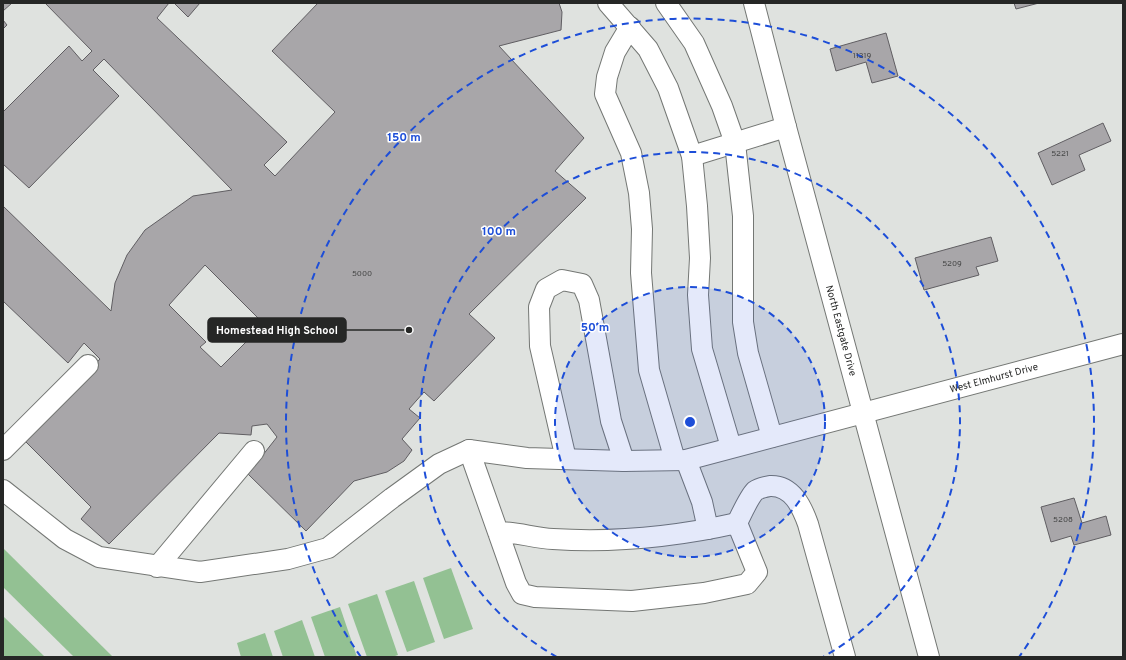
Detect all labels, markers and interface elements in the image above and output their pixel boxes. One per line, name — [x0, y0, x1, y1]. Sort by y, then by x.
house number: 11319 — [853, 51, 871, 61]
text: 150 m — [387, 130, 421, 146]
house number: 5221 — [1051, 149, 1069, 159]
text: 100 m — [482, 224, 516, 240]
house number: 5209 — [942, 259, 962, 269]
house number: 5000 — [352, 269, 372, 279]
street label: North Eastgate Drive — [822, 284, 859, 378]
callout: Homestead High School — [208, 318, 346, 342]
text: 50 m — [581, 320, 609, 336]
text: Homestead High School — [216, 324, 338, 338]
street label: West Elmhurst Drive — [948, 360, 1040, 396]
centre of rings — [683, 415, 697, 429]
house number: 5208 — [1053, 515, 1073, 525]

